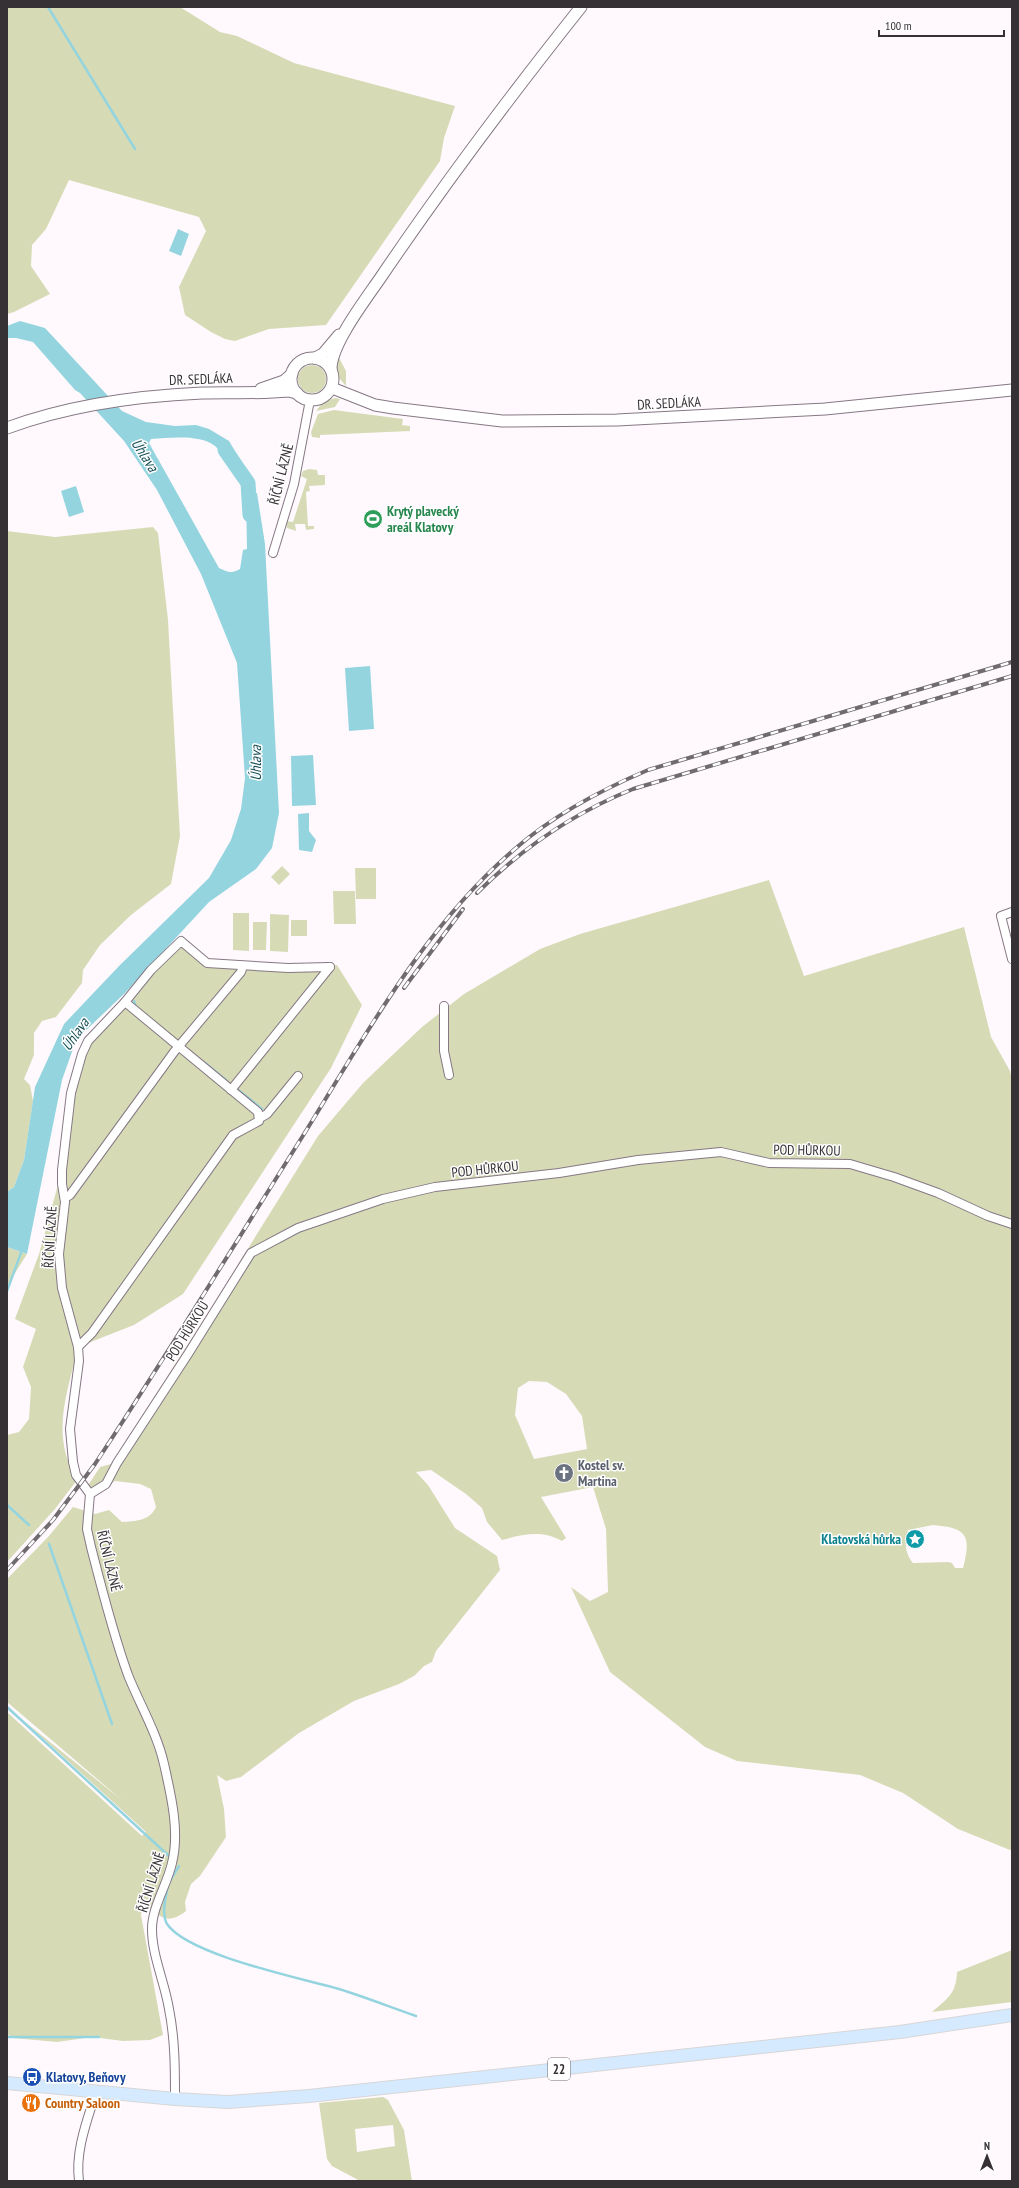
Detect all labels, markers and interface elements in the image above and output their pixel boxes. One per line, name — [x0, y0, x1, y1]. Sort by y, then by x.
scale bar — [879, 12, 1004, 38]
text: 100 m — [885, 18, 912, 33]
street label: DR. SEDLÁKA — [169, 369, 233, 389]
street label: DR. SEDLÁKA — [637, 392, 702, 414]
water label: Úhlava — [127, 435, 163, 476]
street label: ŘÍČNÍ LÁZNĚ — [265, 442, 297, 506]
place label: Krytý plavecký areál Klatovy — [387, 502, 459, 536]
sports icon: Krytý plavecký areál Klatovy — [362, 508, 384, 530]
water label: Úhlava — [246, 744, 265, 781]
water label: Úhlava — [57, 1013, 94, 1054]
street label: POD HŮRKOU — [773, 1140, 841, 1160]
street label: POD HŮRKOU — [451, 1157, 519, 1181]
street label: ŘÍČNÍ LÁZNĚ — [39, 1205, 61, 1269]
street label: POD HŮRKOU — [162, 1298, 212, 1364]
place label: Kostel sv. Martina — [578, 1456, 625, 1490]
church icon: Kostel sv. Martina — [553, 1462, 575, 1484]
place icon: Klatovská hůrka — [904, 1528, 926, 1550]
street label: ŘÍČNÍ LÁZNĚ — [93, 1529, 125, 1593]
place label: Klatovská hůrka — [821, 1530, 901, 1548]
street label: ŘÍČNÍ LÁZNĚ — [133, 1850, 169, 1914]
road number: 22 — [548, 2058, 570, 2080]
bus stop icon: Klatovy, Beňovy — [21, 2066, 43, 2088]
place label: Klatovy, Beňovy — [46, 2068, 126, 2086]
restaurant icon: Country Saloon — [20, 2092, 42, 2114]
place label: Country Saloon — [45, 2094, 120, 2112]
north arrow — [967, 2136, 1007, 2176]
text: N — [984, 2139, 990, 2153]

